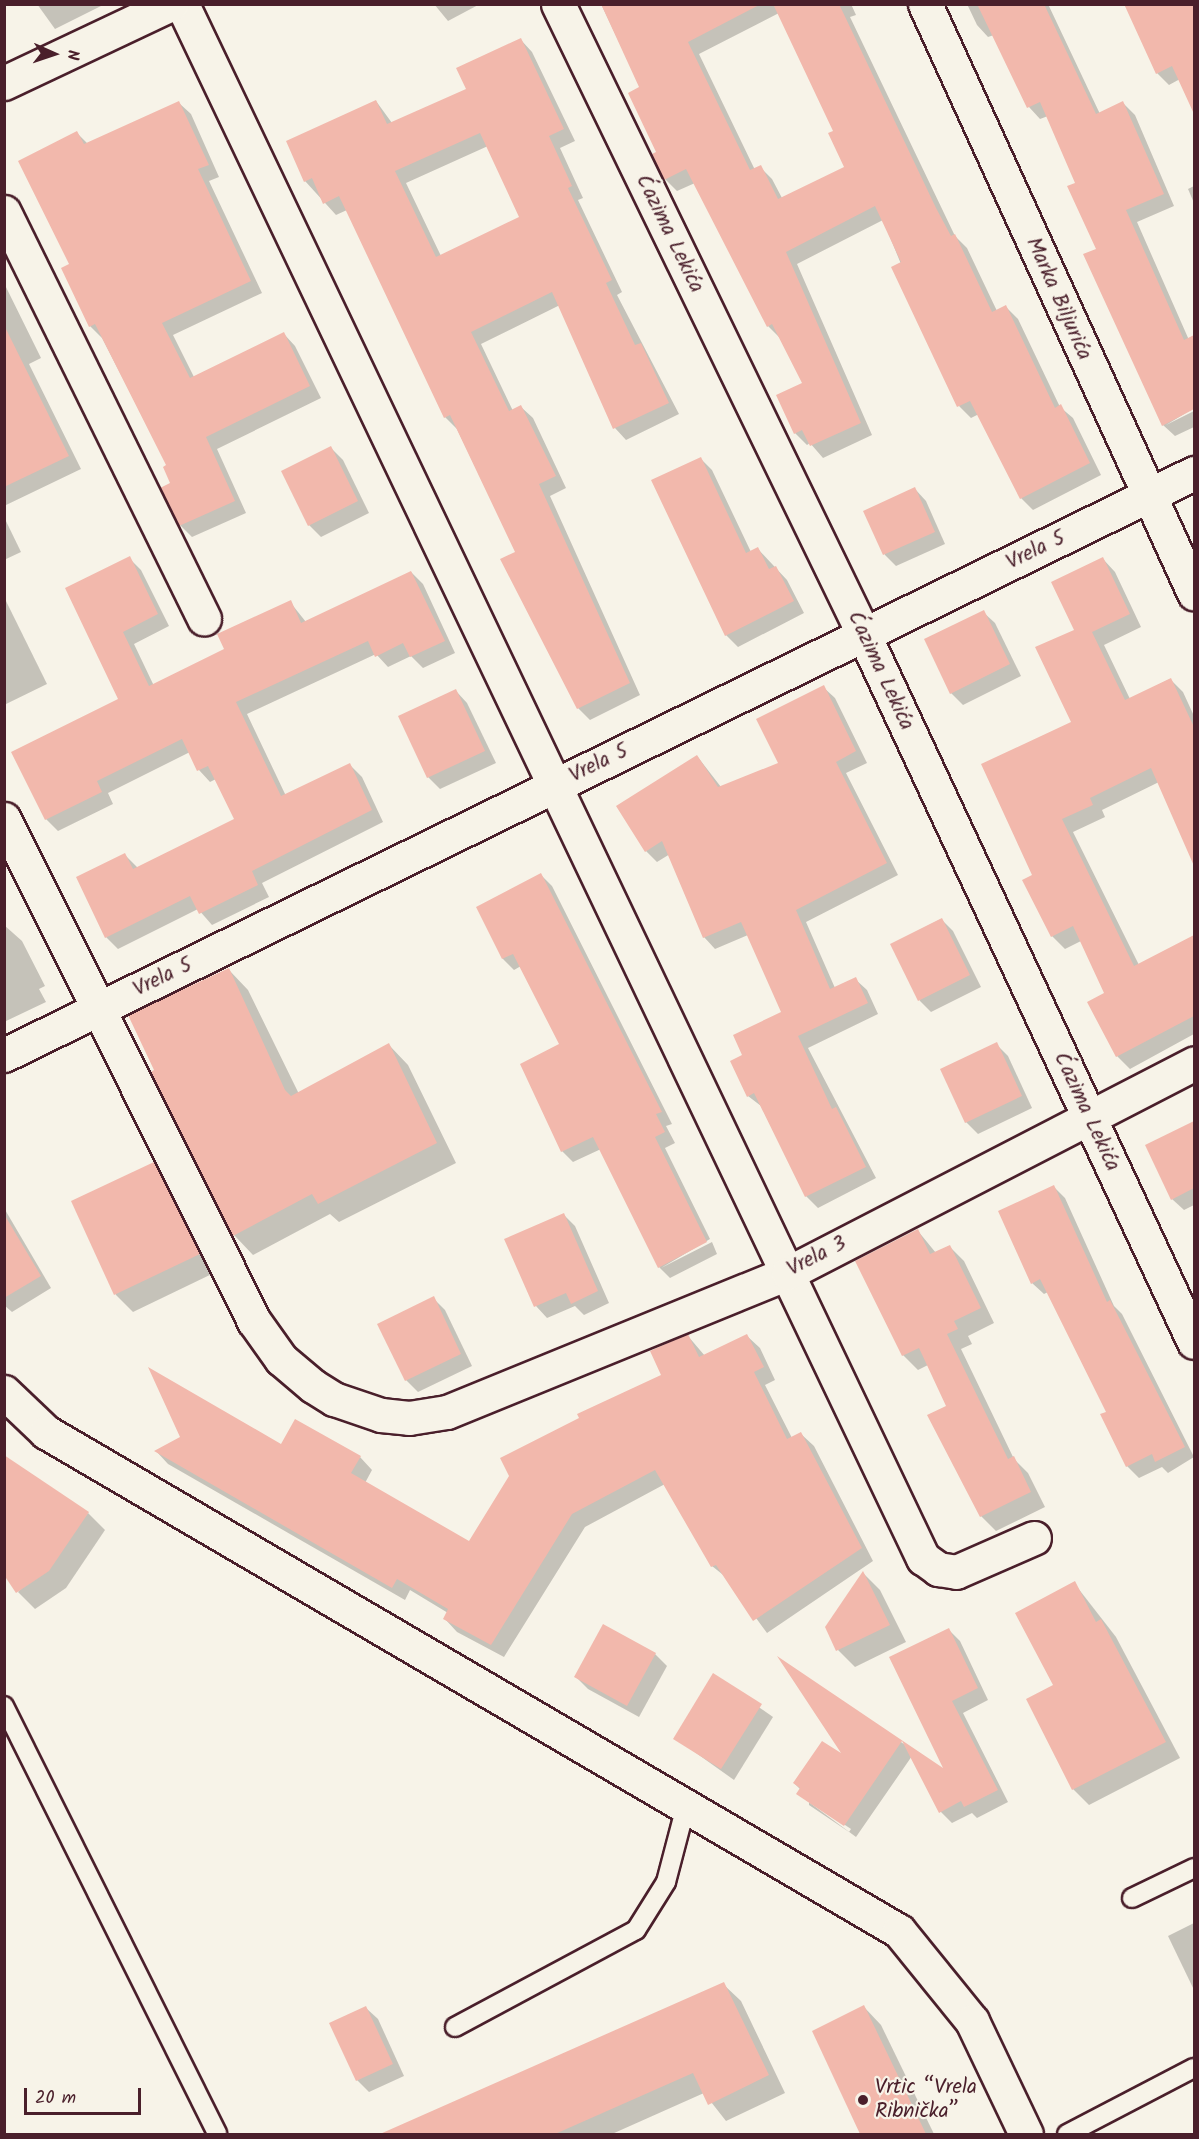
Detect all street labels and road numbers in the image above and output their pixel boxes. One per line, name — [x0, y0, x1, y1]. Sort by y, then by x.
street label: Ćazima Lekića — [630, 171, 708, 297]
street label: Marka Biljurića — [1020, 234, 1096, 364]
street label: Vrela 5 — [1002, 526, 1070, 576]
street label: Ćazima Lekića — [841, 607, 919, 735]
street label: Vrela 5 — [565, 739, 633, 789]
street label: Vrela 5 — [129, 953, 197, 1003]
street label: Ćazima Lekića — [1047, 1048, 1125, 1176]
street label: Vrela 3 — [783, 1231, 851, 1283]

